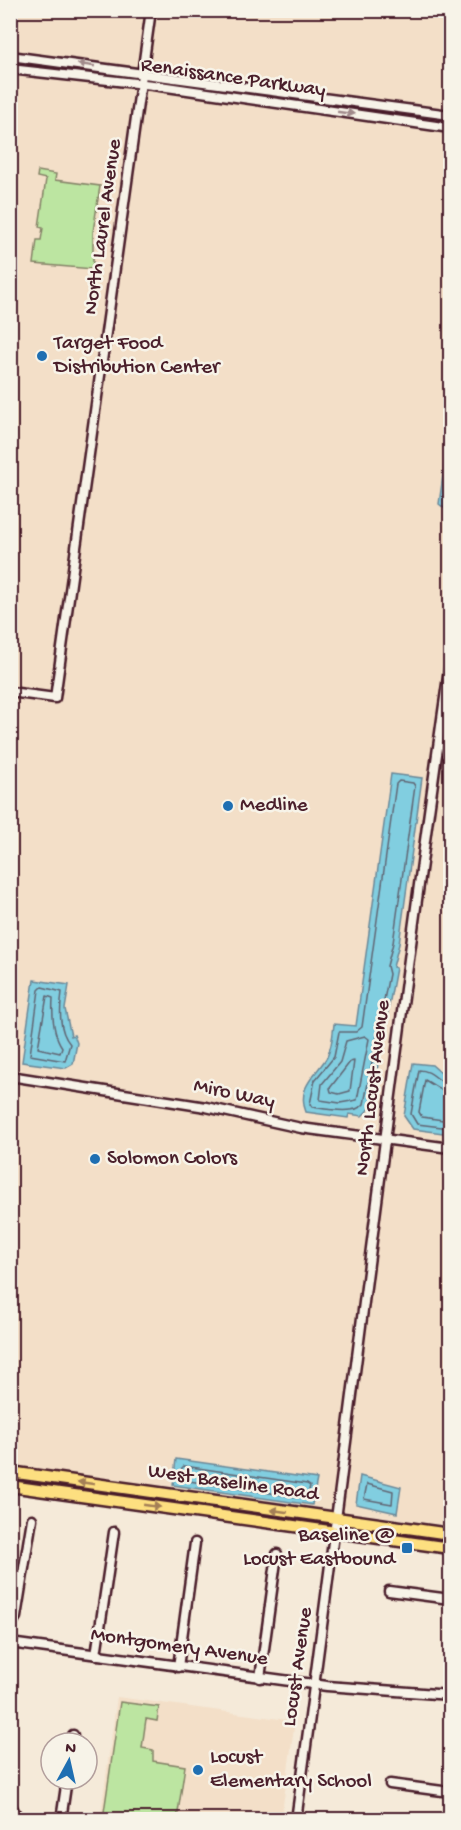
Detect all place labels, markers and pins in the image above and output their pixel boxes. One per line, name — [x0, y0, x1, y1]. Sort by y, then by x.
place label: Target Food Distribution Center — [52, 332, 221, 381]
marker: Target Food Distribution Center — [35, 349, 49, 363]
place label: Medline — [240, 794, 309, 819]
marker: Medline — [221, 799, 235, 813]
place label: Solomon Colors — [107, 1147, 238, 1172]
marker: Solomon Colors — [88, 1152, 102, 1166]
place label: Baseline @ Locust Eastbound — [243, 1524, 397, 1573]
marker: Baseline @ Locust Eastbound — [400, 1541, 414, 1555]
place label: Locust Elementary School — [210, 1746, 372, 1795]
marker: Locust Elementary School — [191, 1763, 205, 1777]

